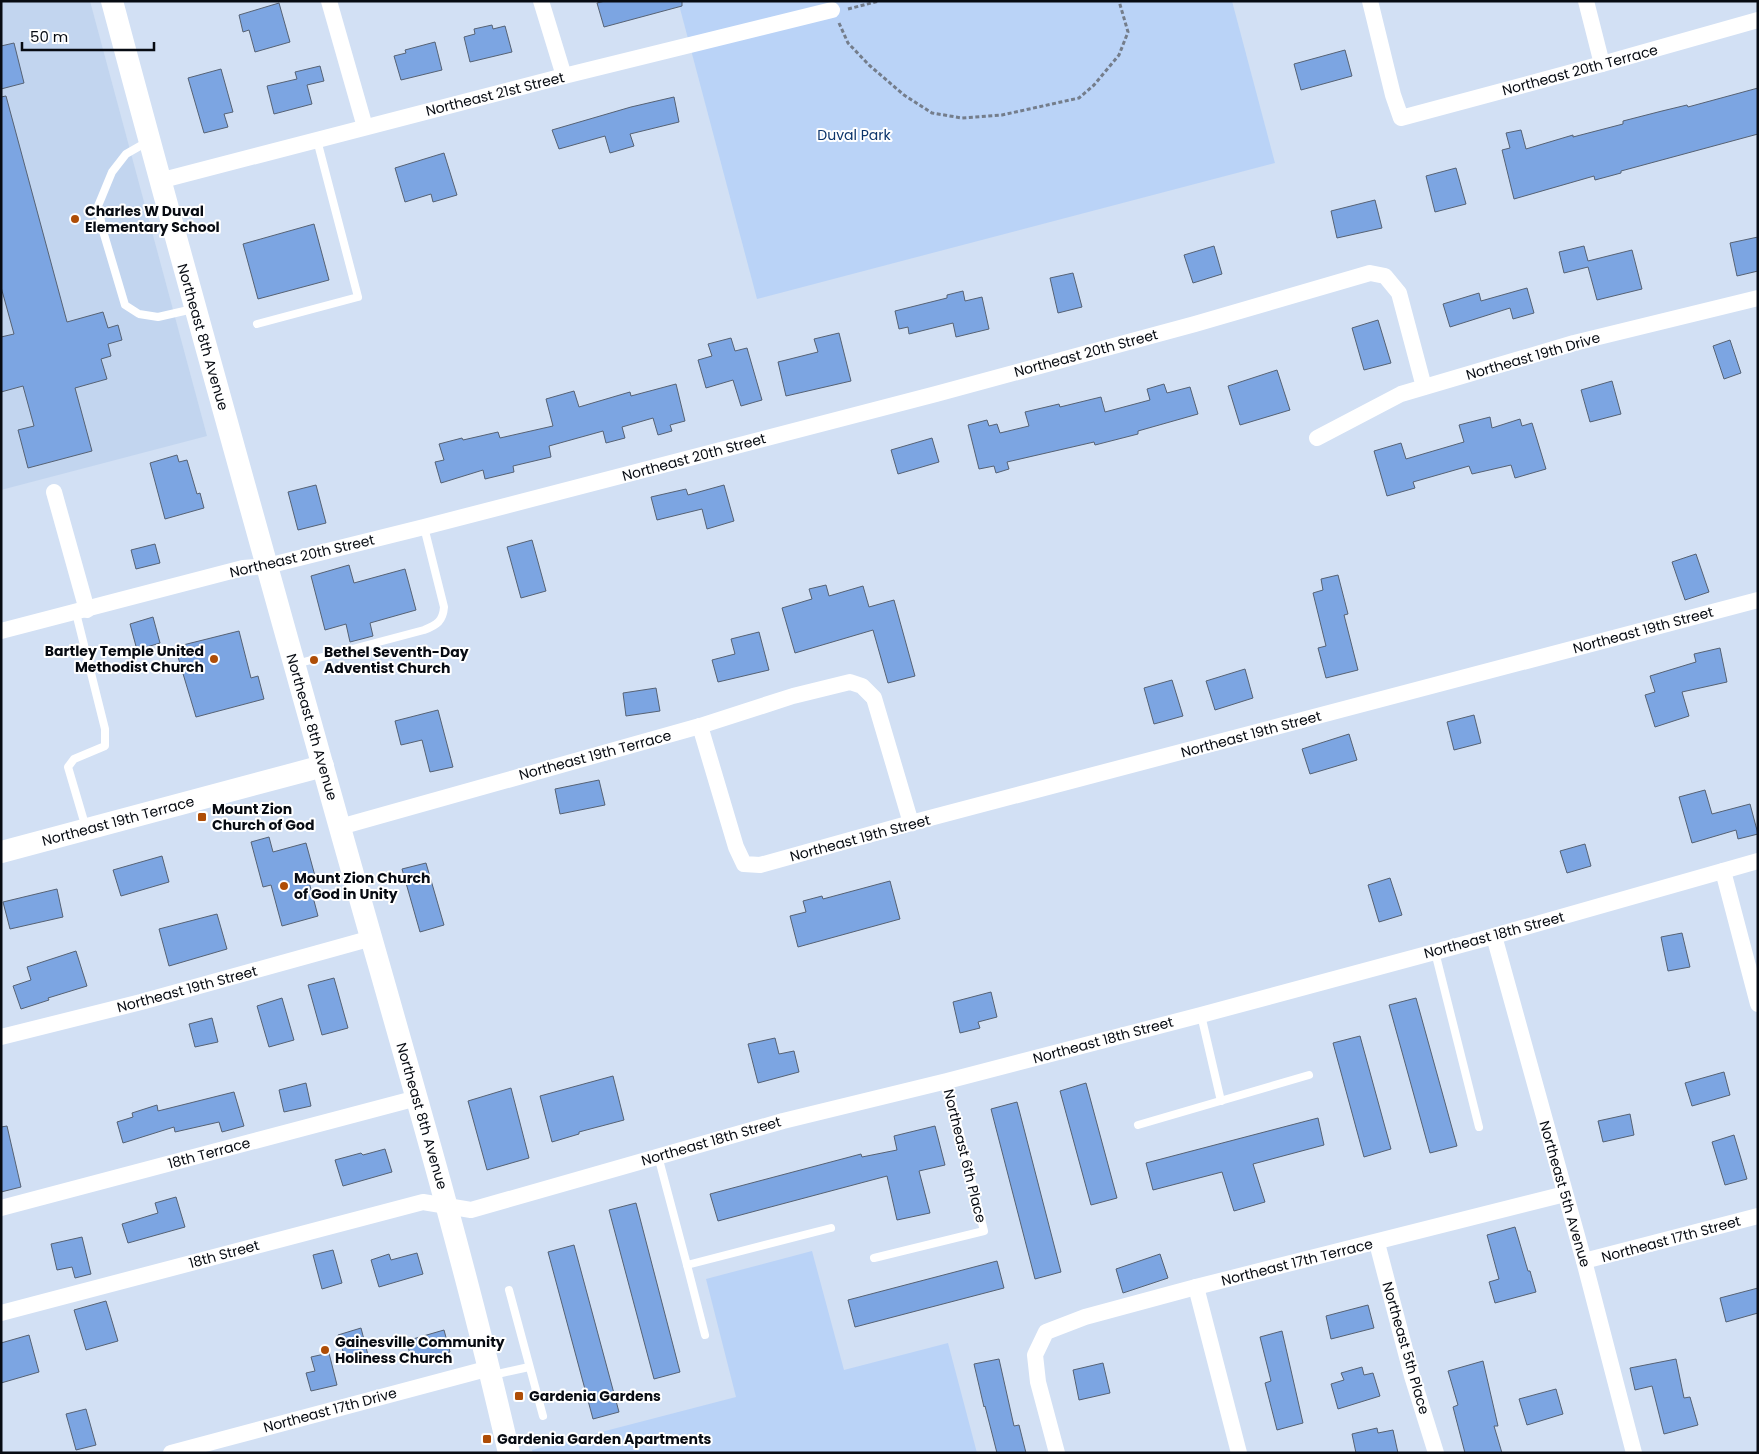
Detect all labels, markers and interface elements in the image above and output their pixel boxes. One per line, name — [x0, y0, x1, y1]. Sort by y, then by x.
scale bar — [22, 20, 155, 52]
text: 50 m — [30, 26, 68, 47]
street label: Northeast 20th Terrace — [1500, 40, 1660, 100]
street label: Northeast 21st Street — [424, 67, 566, 121]
park label: Duval Park — [817, 125, 891, 145]
place label: Charles W Duval Elementary School — [85, 201, 220, 237]
marker: Charles W Duval Elementary School — [69, 213, 81, 225]
street label: Northeast 8th Avenue — [172, 261, 234, 413]
street label: Northeast 20th Street — [1012, 324, 1160, 382]
street label: Northeast 19th Drive — [1464, 327, 1603, 385]
street label: Northeast 20th Street — [620, 428, 768, 486]
street label: Northeast 20th Street — [228, 530, 376, 582]
street label: Northeast 19th Street — [1571, 602, 1715, 658]
place label: Bartley Temple United Methodist Church — [45, 641, 204, 677]
place label: Bethel Seventh-Day Adventist Church — [324, 642, 469, 678]
street label: Northeast 8th Avenue — [281, 651, 343, 803]
marker: Bartley Temple United Methodist Church — [208, 653, 220, 665]
marker: Bethel Seventh-Day Adventist Church — [308, 654, 320, 666]
street label: Northeast 19th Street — [1179, 706, 1323, 762]
street label: Northeast 19th Terrace — [517, 725, 674, 785]
street label: Northeast 19th Terrace — [40, 791, 197, 851]
place label: Mount Zion Church of God — [212, 799, 314, 835]
street label: Northeast 19th Street — [788, 810, 932, 866]
marker: Mount Zion Church of God — [196, 811, 208, 823]
place label: Mount Zion Church of God in Unity — [294, 868, 431, 904]
marker: Mount Zion Church of God in Unity — [278, 880, 290, 892]
street label: Northeast 18th Street — [1422, 907, 1566, 963]
street label: Northeast 19th Street — [115, 961, 259, 1017]
street label: Northeast 18th Street — [1031, 1012, 1175, 1068]
street label: Northeast 8th Avenue — [391, 1040, 453, 1192]
street label: Northeast 6th Place — [939, 1087, 991, 1225]
street label: Northeast 18th Street — [639, 1111, 783, 1171]
street label: Northeast 5th Avenue — [1535, 1118, 1596, 1270]
street label: 18th Terrace — [166, 1132, 253, 1174]
street label: Northeast 17th Street — [1599, 1211, 1743, 1267]
street label: Northeast 17th Terrace — [1219, 1233, 1375, 1291]
street label: 18th Street — [187, 1235, 261, 1273]
street label: Northeast 5th Place — [1377, 1279, 1435, 1417]
place label: Gainesville Community Holiness Church — [335, 1332, 505, 1368]
marker: Gainesville Community Holiness Church — [319, 1344, 331, 1356]
street label: Northeast 17th Drive — [261, 1382, 399, 1437]
place label: Gardenia Gardens — [529, 1386, 661, 1406]
marker: Gardenia Gardens — [513, 1390, 525, 1402]
place label: Gardenia Garden Apartments — [497, 1429, 712, 1449]
marker: Gardenia Garden Apartments — [481, 1433, 493, 1445]

